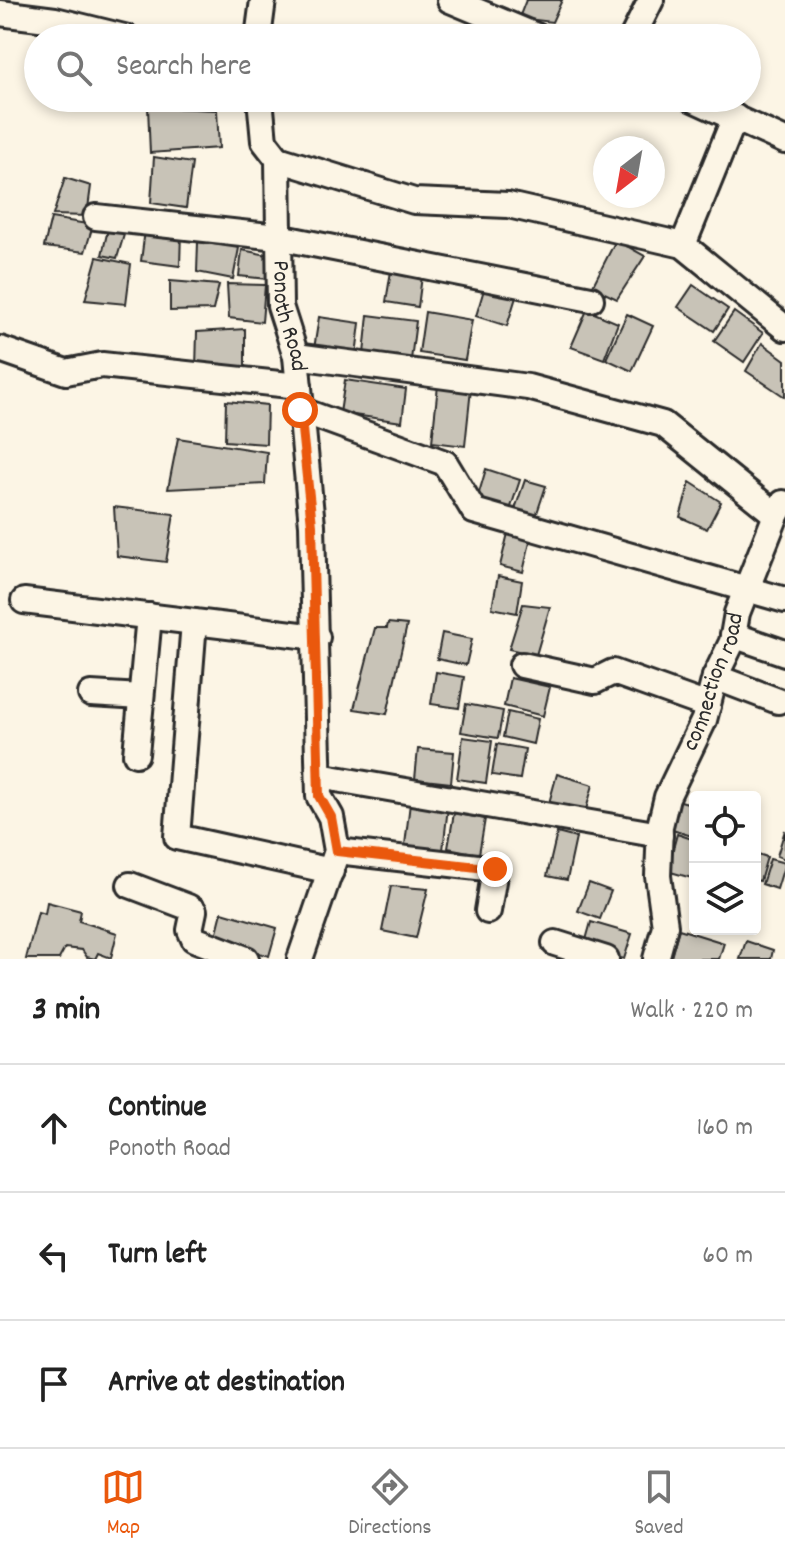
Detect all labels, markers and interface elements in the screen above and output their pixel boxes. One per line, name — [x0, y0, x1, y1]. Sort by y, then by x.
search box — [24, 24, 761, 112]
icon: search — [52, 46, 96, 90]
text: Search here — [116, 47, 252, 90]
north arrow — [593, 136, 665, 208]
street label: Ponoth Road — [262, 260, 314, 373]
route start — [282, 392, 318, 428]
street label: connection road — [675, 610, 754, 757]
map controls — [689, 791, 761, 935]
button: locate — [689, 791, 761, 863]
route end — [477, 851, 513, 887]
button: layers — [689, 863, 761, 935]
text: 3 min — [32, 987, 100, 1036]
text: Walk · 220 m — [630, 993, 753, 1030]
text: Continue — [108, 1088, 207, 1131]
icon: ahead — [32, 1106, 76, 1150]
text: 160 m — [697, 1110, 753, 1147]
text: Ponoth Road — [108, 1131, 231, 1168]
icon: left — [32, 1234, 76, 1278]
text: Turn left — [108, 1235, 207, 1278]
text: 60 m — [702, 1238, 753, 1275]
icon: arrive — [32, 1362, 76, 1406]
text: Arrive at destination — [108, 1363, 345, 1406]
tab: Map — [101, 1465, 145, 1544]
tab: Directions — [348, 1465, 432, 1544]
tab: Saved — [634, 1465, 684, 1544]

